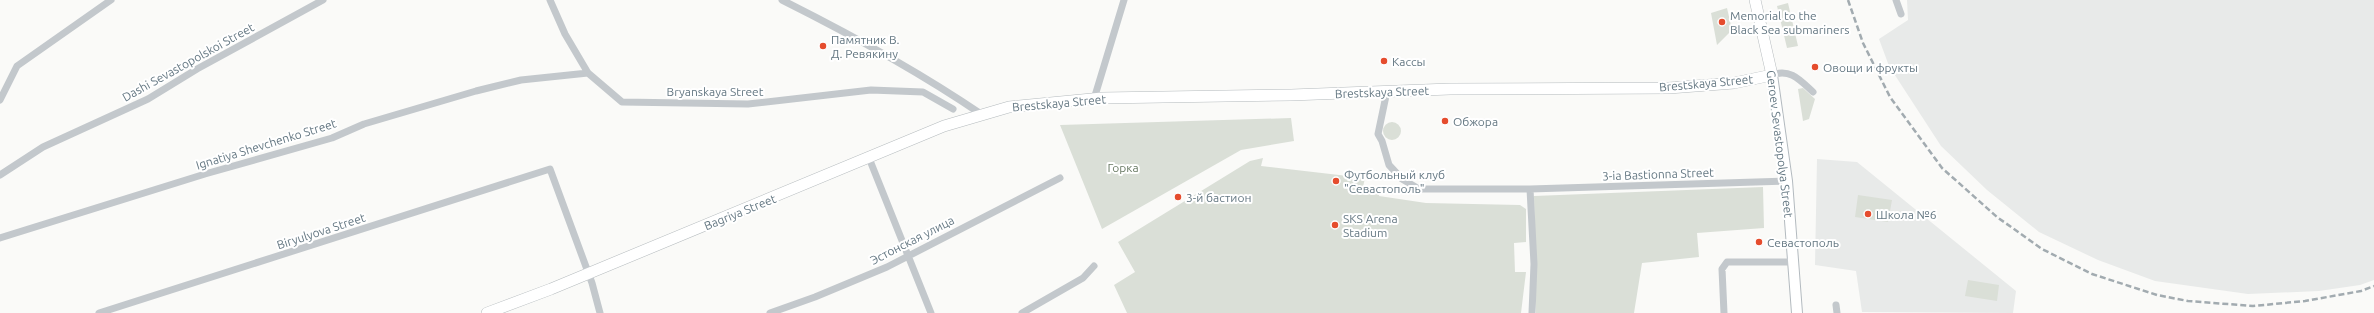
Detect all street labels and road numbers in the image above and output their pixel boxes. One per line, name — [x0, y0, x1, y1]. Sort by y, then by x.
street label: Dashi Sevastopolskoi Street — [120, 20, 256, 104]
street label: Geroev Sevastopolya Street — [1764, 69, 1796, 219]
street label: Brestskaya Street — [1658, 72, 1754, 94]
street label: Brestskaya Street — [1335, 84, 1430, 100]
street label: Bryanskaya Street — [667, 85, 764, 98]
street label: Brestskaya Street — [1011, 92, 1107, 114]
street label: Ignatiya Shevchenko Street — [194, 116, 338, 172]
street label: 3-ia Bastionna Street — [1602, 166, 1714, 182]
street label: Bagriya Street — [702, 192, 778, 232]
street label: Biryulyova Street — [275, 210, 367, 251]
street label: Эстонская улица — [868, 213, 956, 267]

